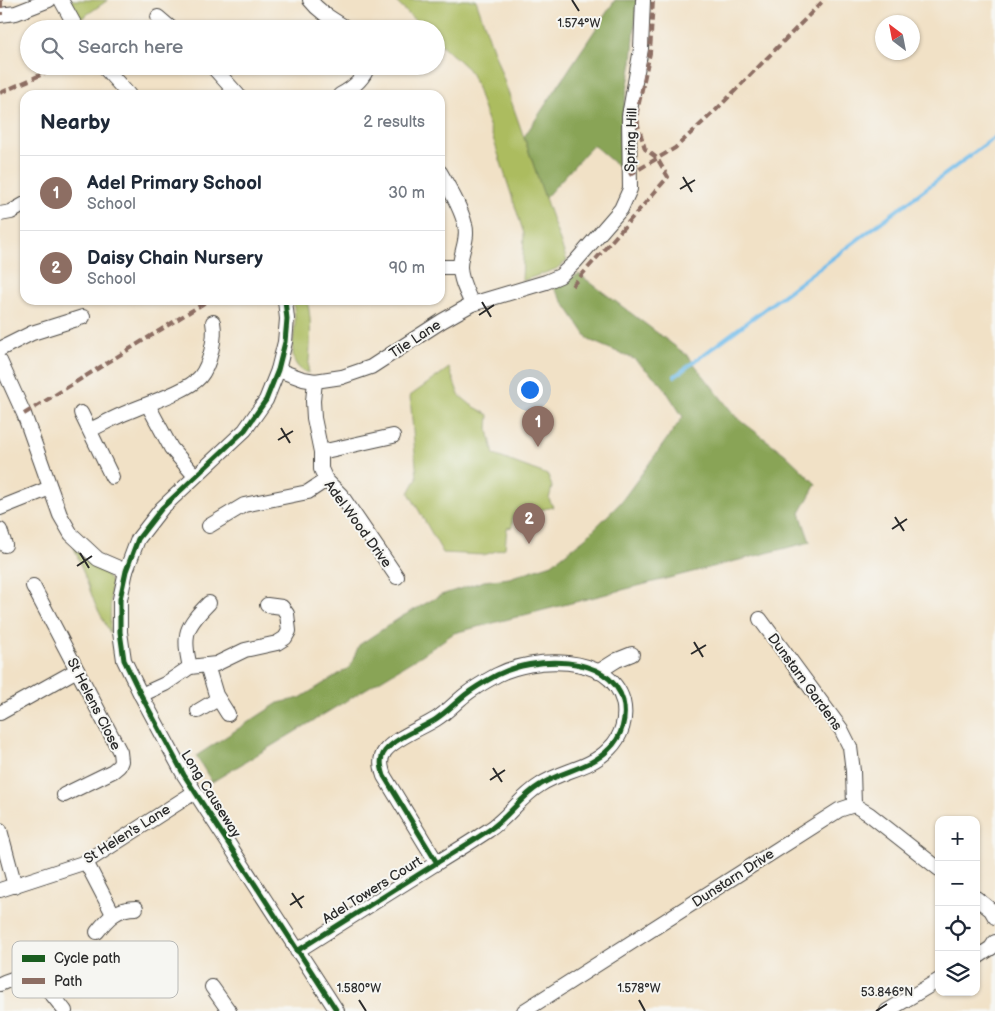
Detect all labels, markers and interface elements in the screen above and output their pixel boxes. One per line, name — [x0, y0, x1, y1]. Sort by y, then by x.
north arrow — [875, 15, 920, 60]
text: 1.574°W — [557, 16, 601, 31]
search box — [20, 20, 445, 75]
icon: search — [38, 34, 66, 62]
text: Search here — [78, 36, 183, 59]
street label: Spring Hill — [621, 108, 641, 172]
text: Nearby — [40, 110, 110, 135]
text: 2 results — [363, 113, 425, 132]
text: Adel Primary School — [87, 172, 262, 195]
text: 1 — [53, 184, 59, 203]
text: 30 m — [388, 184, 425, 203]
text: School — [87, 195, 136, 214]
text: Daisy Chain Nursery — [87, 247, 263, 270]
text: 2 — [51, 259, 61, 278]
text: 90 m — [389, 259, 425, 278]
text: School — [87, 270, 136, 289]
street label: Tile Lane — [386, 316, 444, 362]
your location — [517, 377, 543, 403]
pin: 1 — [522, 406, 554, 447]
street label: Adel Wood Drive — [321, 477, 395, 571]
pin: 2 — [513, 503, 545, 544]
street label: Dunstarn Gardens — [764, 630, 846, 734]
street label: St Helens Close — [63, 655, 125, 753]
street label: Long Causeway — [177, 747, 245, 841]
street label: St Helen's Lane — [81, 801, 173, 867]
map controls — [935, 816, 980, 996]
button: + — [935, 816, 980, 861]
street label: Dunstarn Drive — [689, 845, 777, 911]
street label: Adel Towers Court — [319, 852, 426, 928]
button: − — [935, 861, 980, 906]
button: locate — [935, 906, 980, 951]
legend — [12, 941, 178, 998]
text: Cycle path — [54, 950, 121, 967]
button: layers — [935, 951, 980, 996]
text: Path — [54, 973, 82, 990]
text: 1.580°W — [337, 981, 381, 996]
text: 1.578°W — [617, 981, 661, 996]
text: 53.846°N — [861, 985, 913, 1000]

